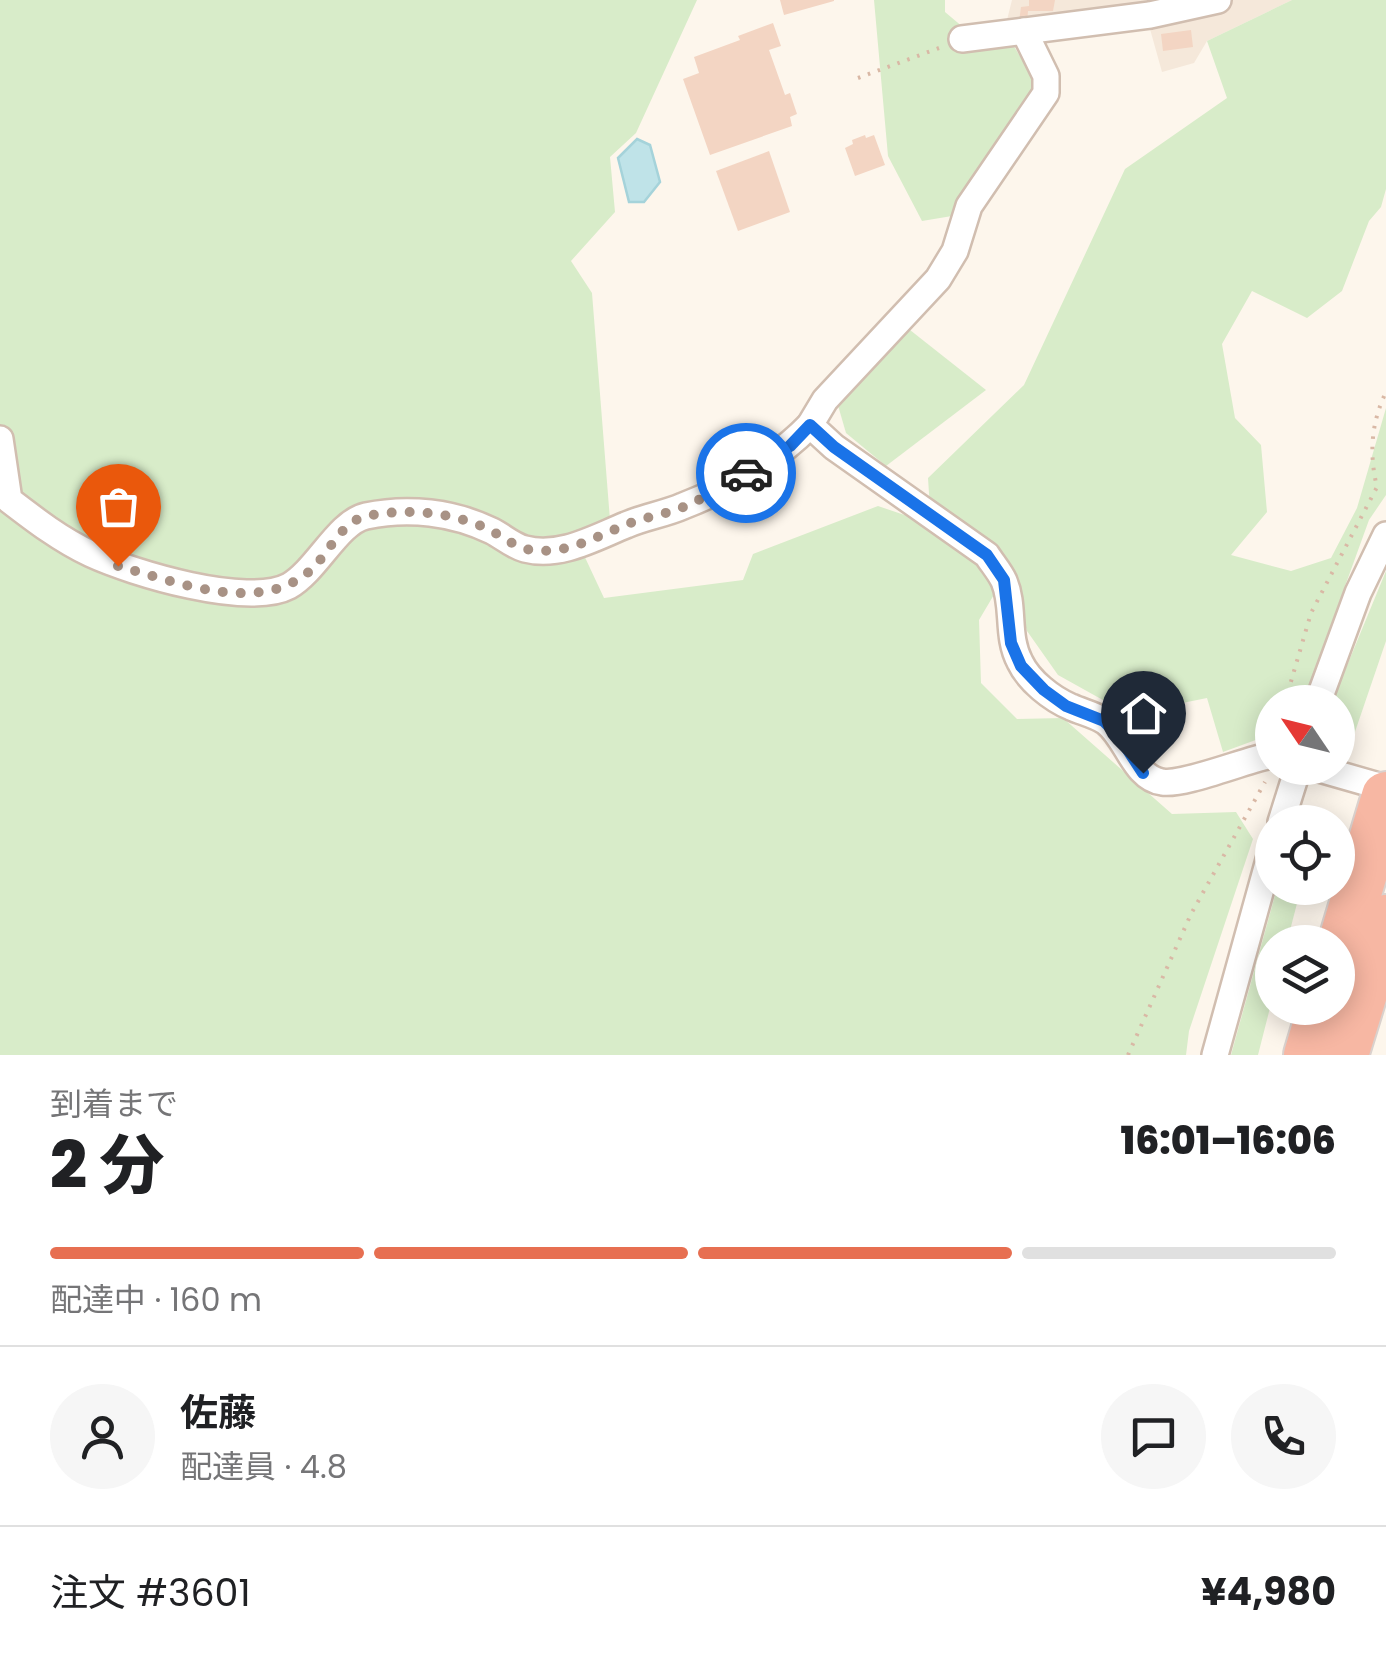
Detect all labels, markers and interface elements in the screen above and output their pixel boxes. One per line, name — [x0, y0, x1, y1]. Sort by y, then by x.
courier — [696, 423, 796, 523]
icon: car — [719, 446, 774, 501]
pin — [76, 464, 161, 567]
icon: bag — [91, 479, 146, 534]
pin — [1101, 671, 1186, 774]
north arrow — [1255, 685, 1355, 785]
map controls — [1255, 685, 1355, 1025]
icon: home — [1116, 686, 1171, 741]
button: locate — [1255, 805, 1355, 905]
button: layers — [1255, 925, 1355, 1025]
text: 到着まで — [50, 1081, 178, 1126]
text: 16:01–16:06 — [1120, 1114, 1336, 1167]
text: 2 分 — [50, 1120, 164, 1211]
text: 配達中 · 160 m — [50, 1277, 262, 1322]
button: person — [50, 1384, 155, 1489]
button: chat — [1101, 1384, 1206, 1489]
button: phone — [1231, 1384, 1336, 1489]
text: 佐藤 — [180, 1386, 256, 1439]
text: 配達員 · 4.8 — [180, 1444, 347, 1489]
text: ¥4,980 — [1201, 1565, 1336, 1618]
text: 注文 #3601 — [50, 1566, 251, 1619]

